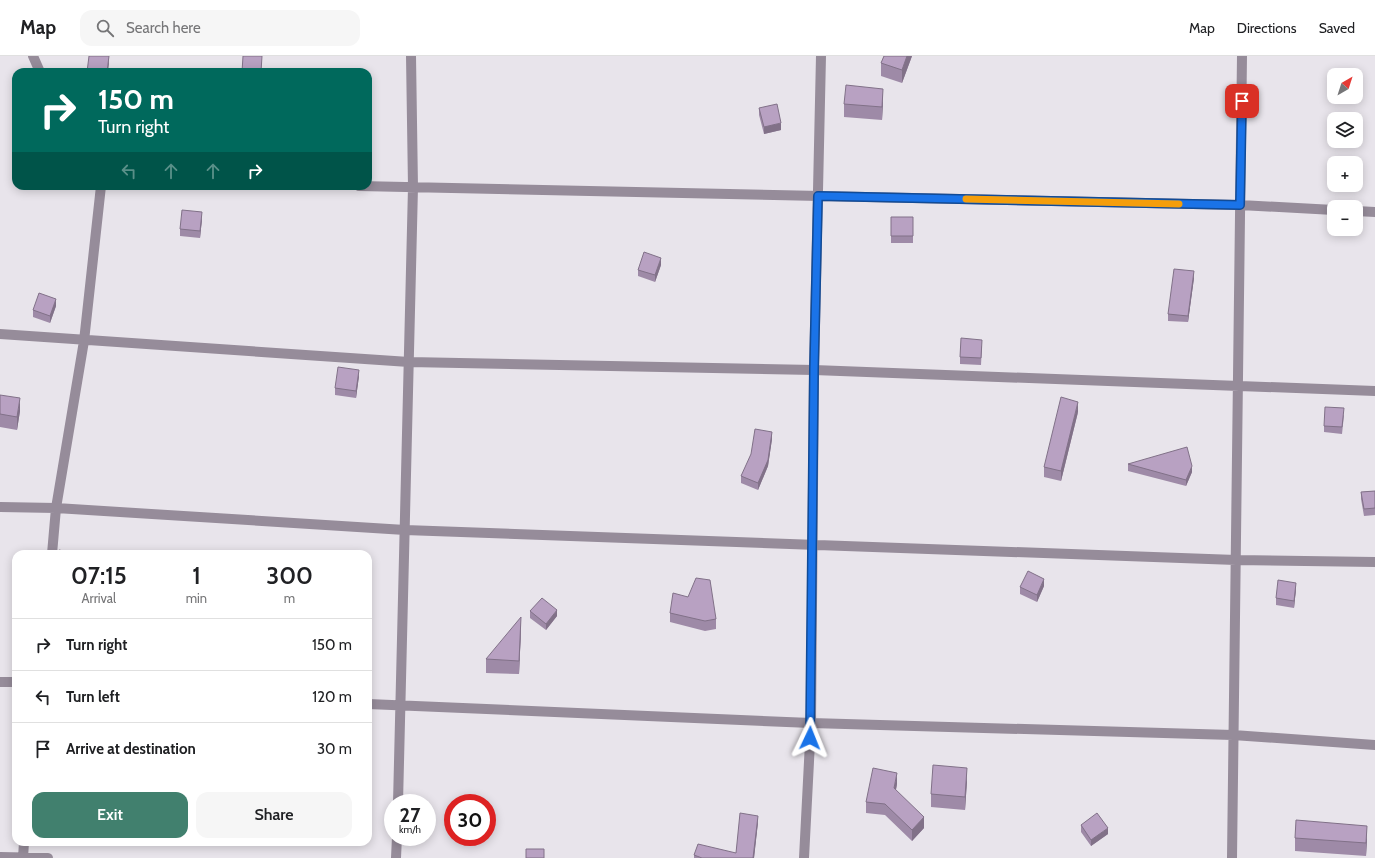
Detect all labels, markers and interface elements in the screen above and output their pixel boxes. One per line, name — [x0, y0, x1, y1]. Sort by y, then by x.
search box — [80, 10, 360, 46]
text: Map — [20, 16, 56, 39]
icon: search — [94, 17, 116, 39]
text: Search here — [126, 19, 201, 37]
text: Map — [1189, 19, 1215, 37]
text: Directions — [1237, 19, 1297, 37]
text: Saved — [1319, 19, 1355, 37]
north arrow — [1327, 68, 1363, 104]
map controls — [1327, 68, 1363, 236]
text: 150 m — [98, 82, 174, 116]
icon: right — [32, 84, 84, 136]
pin — [1225, 84, 1259, 118]
icon: arrive — [1231, 90, 1253, 112]
button: layers — [1327, 112, 1363, 148]
text: Turn right — [98, 116, 169, 138]
button: + — [1327, 156, 1363, 192]
icon: left — [118, 160, 140, 182]
icon: ahead — [160, 160, 182, 182]
icon: ahead — [202, 160, 224, 182]
icon: right — [244, 160, 266, 182]
button: − — [1327, 200, 1363, 236]
text: 07:15 — [71, 561, 127, 590]
text: 1 — [192, 561, 201, 590]
text: 300 — [266, 561, 313, 590]
text: Arrival — [82, 590, 116, 606]
text: min — [186, 590, 207, 606]
text: m — [284, 590, 295, 606]
icon: right — [32, 634, 54, 656]
text: Turn right — [66, 636, 127, 654]
text: 150 m — [312, 636, 352, 654]
icon: left — [32, 686, 54, 708]
text: Turn left — [66, 688, 120, 706]
text: 120 m — [312, 688, 352, 706]
position arrow — [789, 717, 831, 759]
icon: arrive — [32, 738, 54, 760]
text: Arrive at destination — [66, 740, 196, 758]
text: 30 m — [317, 740, 352, 758]
button: Exit — [32, 792, 188, 838]
button: Share — [196, 792, 352, 838]
speed limit sign: 30 — [444, 794, 496, 846]
text: 27 — [400, 803, 420, 827]
text: km/h — [399, 823, 421, 836]

